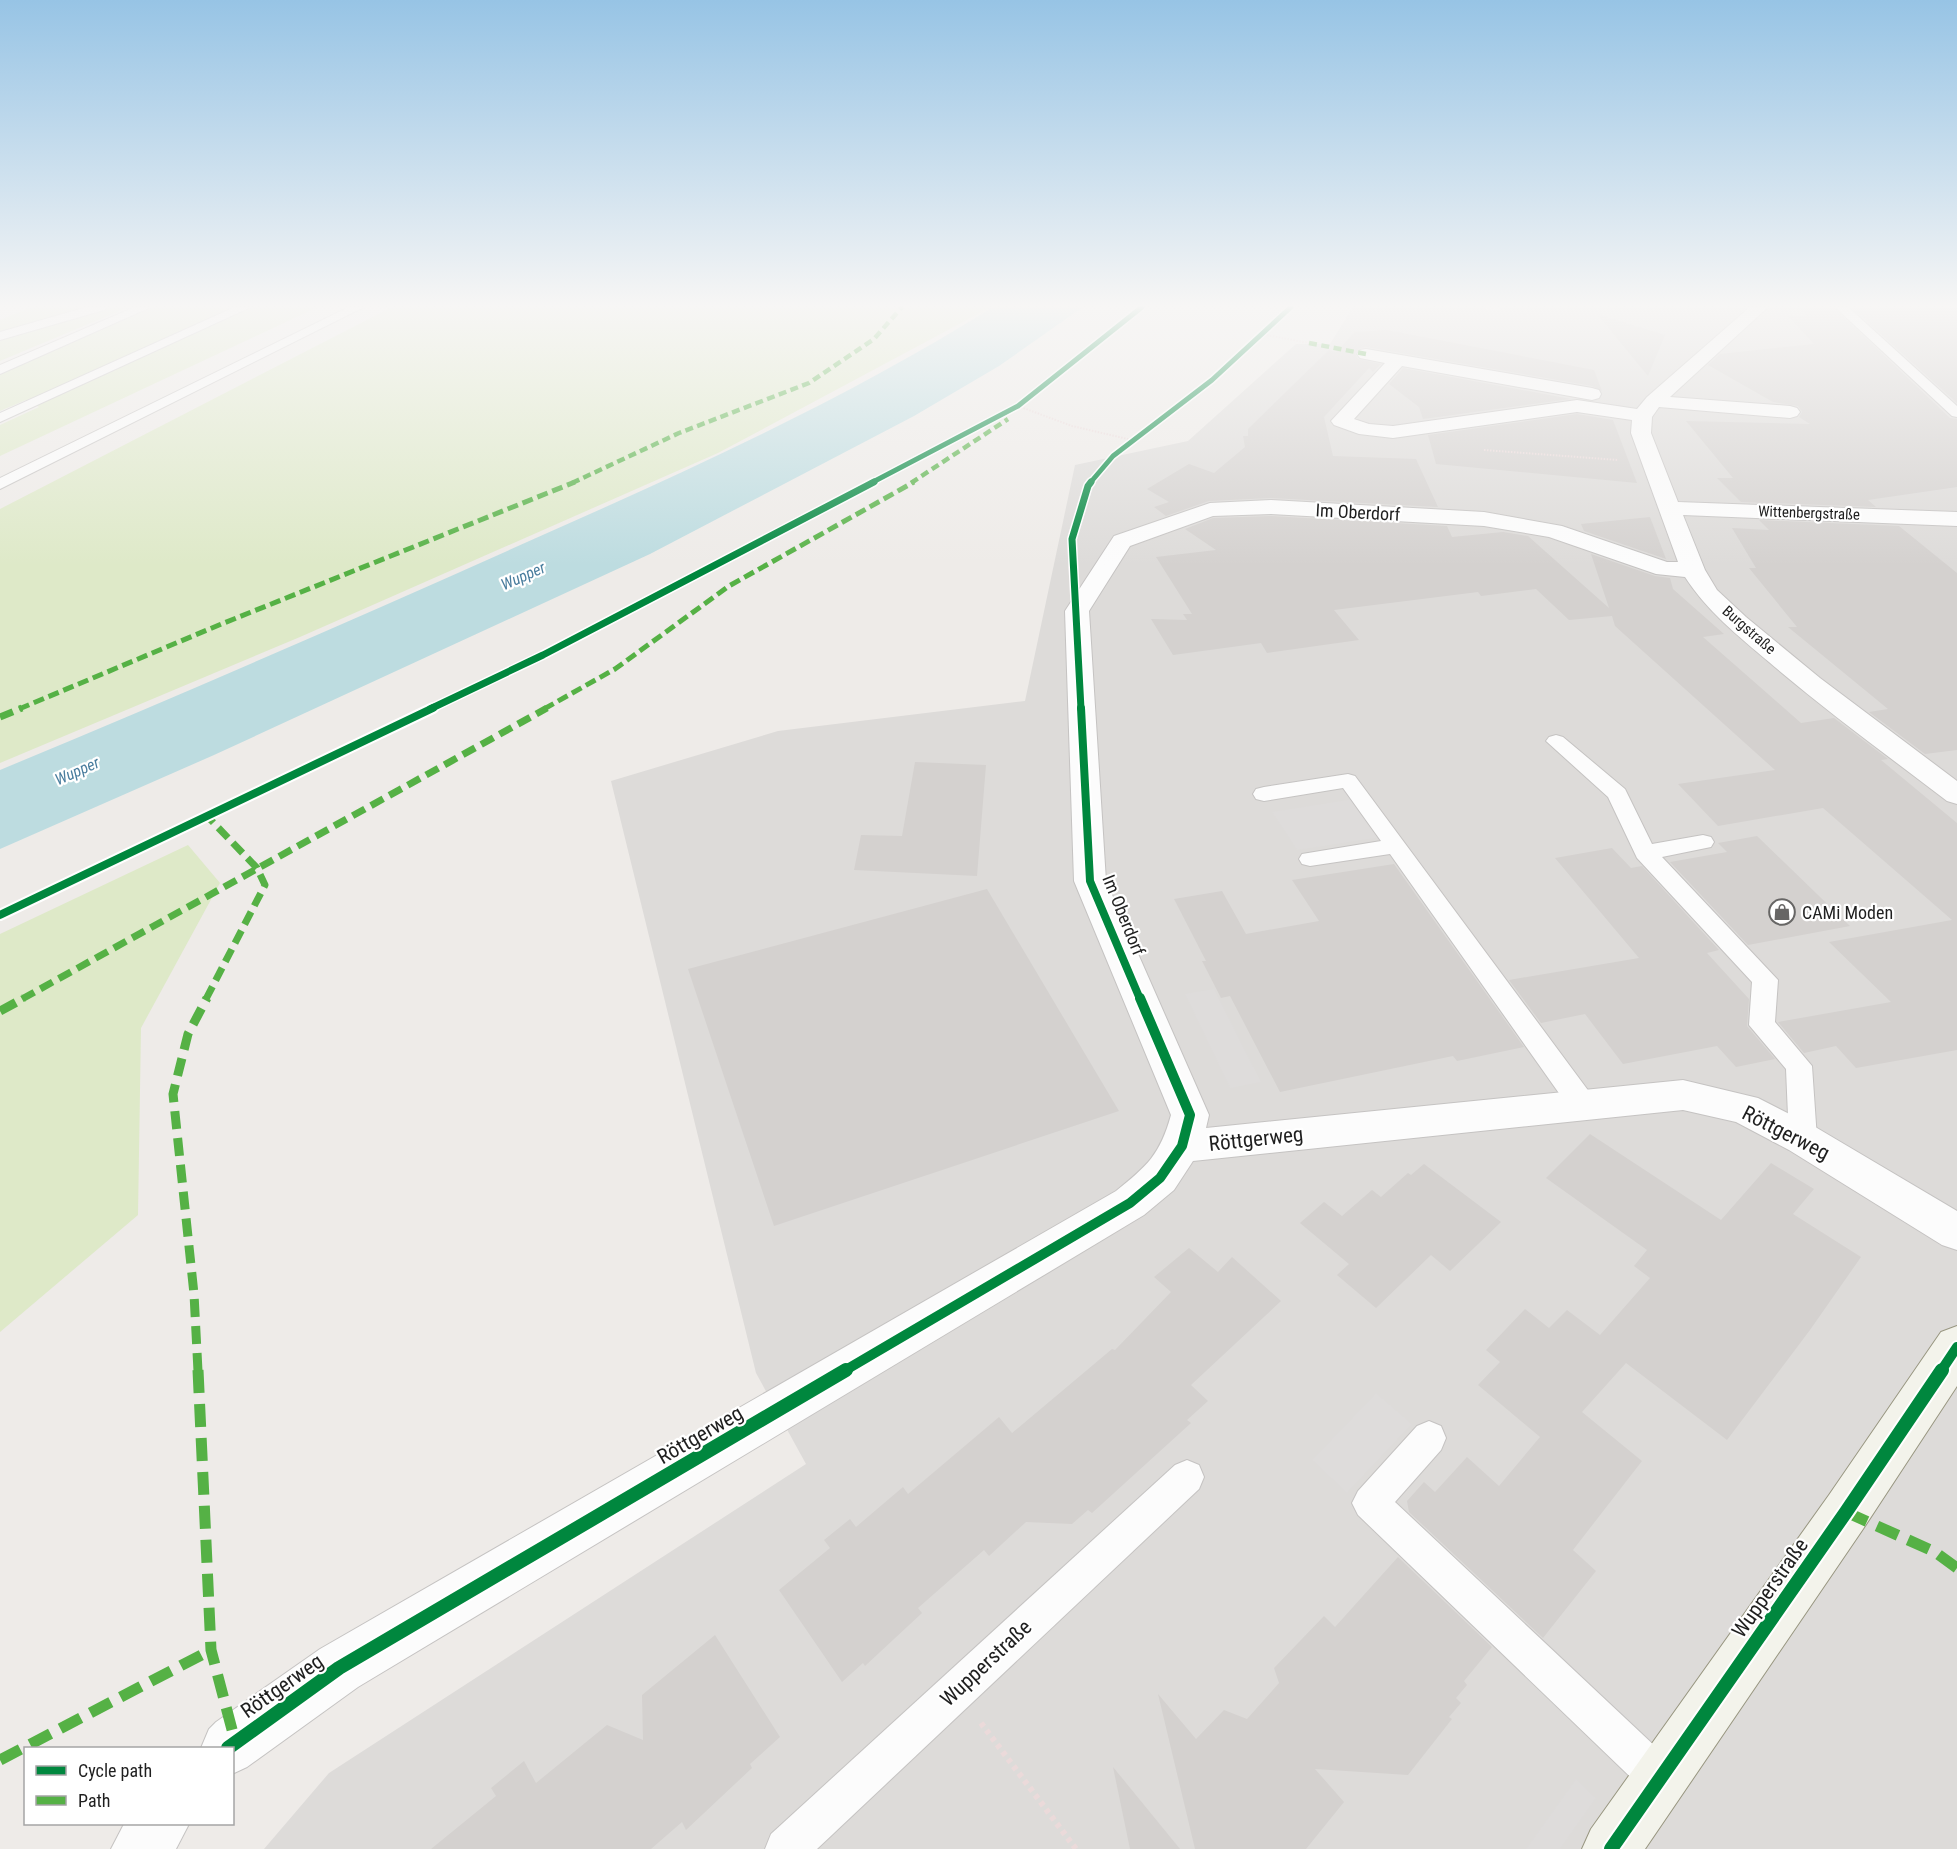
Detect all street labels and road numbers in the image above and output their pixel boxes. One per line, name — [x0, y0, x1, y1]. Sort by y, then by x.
street label: Im Oberdorf — [1315, 499, 1401, 525]
street label: Wittenbergstraße — [1758, 502, 1860, 524]
street label: Burgstraße — [1719, 602, 1779, 658]
street label: Im Oberdorf — [1098, 872, 1150, 959]
street label: Röttgerweg — [1738, 1101, 1834, 1165]
street label: Röttgerweg — [1208, 1122, 1304, 1156]
street label: Röttgerweg — [653, 1401, 747, 1469]
street label: Wupperstraße — [1727, 1534, 1813, 1642]
street label: Wupperstraße — [936, 1615, 1037, 1711]
street label: Röttgerweg — [236, 1649, 328, 1723]

